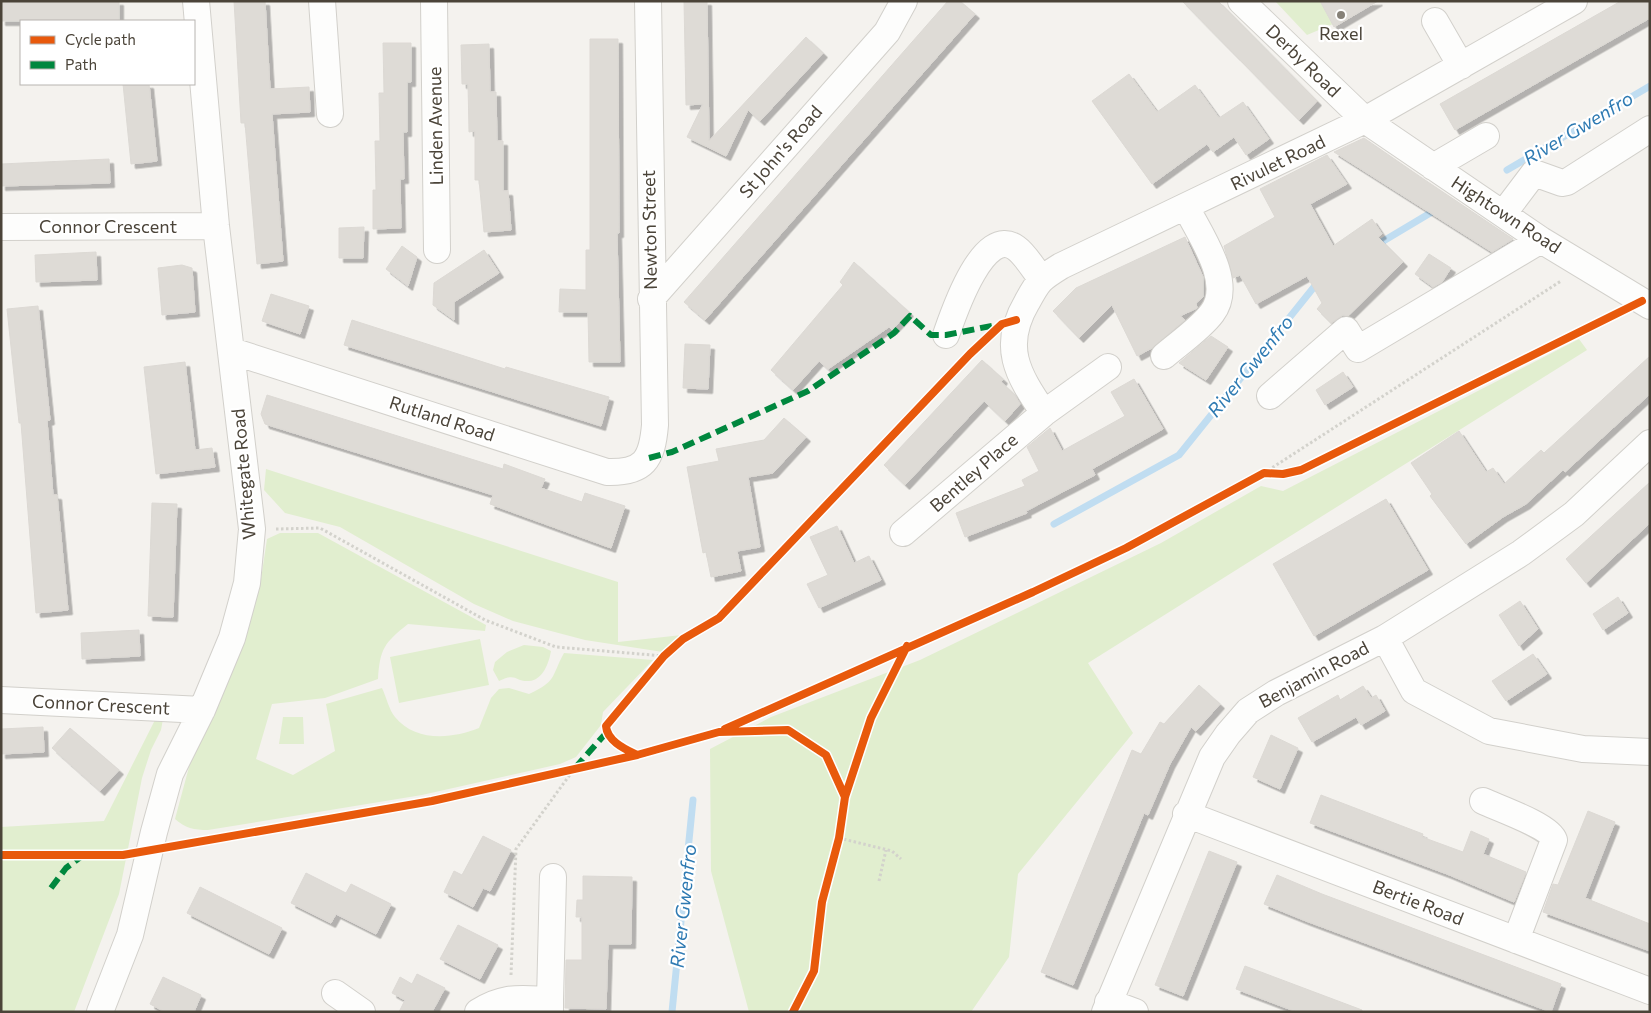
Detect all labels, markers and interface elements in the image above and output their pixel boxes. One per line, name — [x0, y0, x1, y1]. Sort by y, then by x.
marker: Rexel — [1335, 9, 1347, 21]
street label: Derby Road — [1262, 19, 1346, 101]
legend — [20, 20, 195, 85]
place label: Rexel — [1319, 22, 1363, 44]
text: Cycle path — [65, 30, 136, 48]
text: Path — [65, 55, 97, 73]
street label: Linden Avenue — [423, 66, 447, 186]
water label: River Gwenfro — [1519, 86, 1637, 169]
street label: St John's Road — [734, 101, 826, 202]
street label: Rivulet Road — [1227, 130, 1329, 195]
street label: Newton Street — [637, 170, 661, 290]
street label: Hightown Road — [1448, 171, 1565, 258]
street label: Connor Crescent — [39, 215, 177, 237]
water label: River Gwenfro — [1202, 310, 1298, 421]
street label: Rutland Road — [387, 391, 498, 445]
street label: Whitegate Road — [226, 408, 260, 540]
street label: Bentley Place — [925, 428, 1022, 516]
street label: Benjamin Road — [1255, 636, 1372, 712]
street label: Connor Crescent — [32, 689, 171, 719]
water label: River Gwenfro — [665, 843, 700, 969]
street label: Bertie Road — [1370, 875, 1467, 929]

